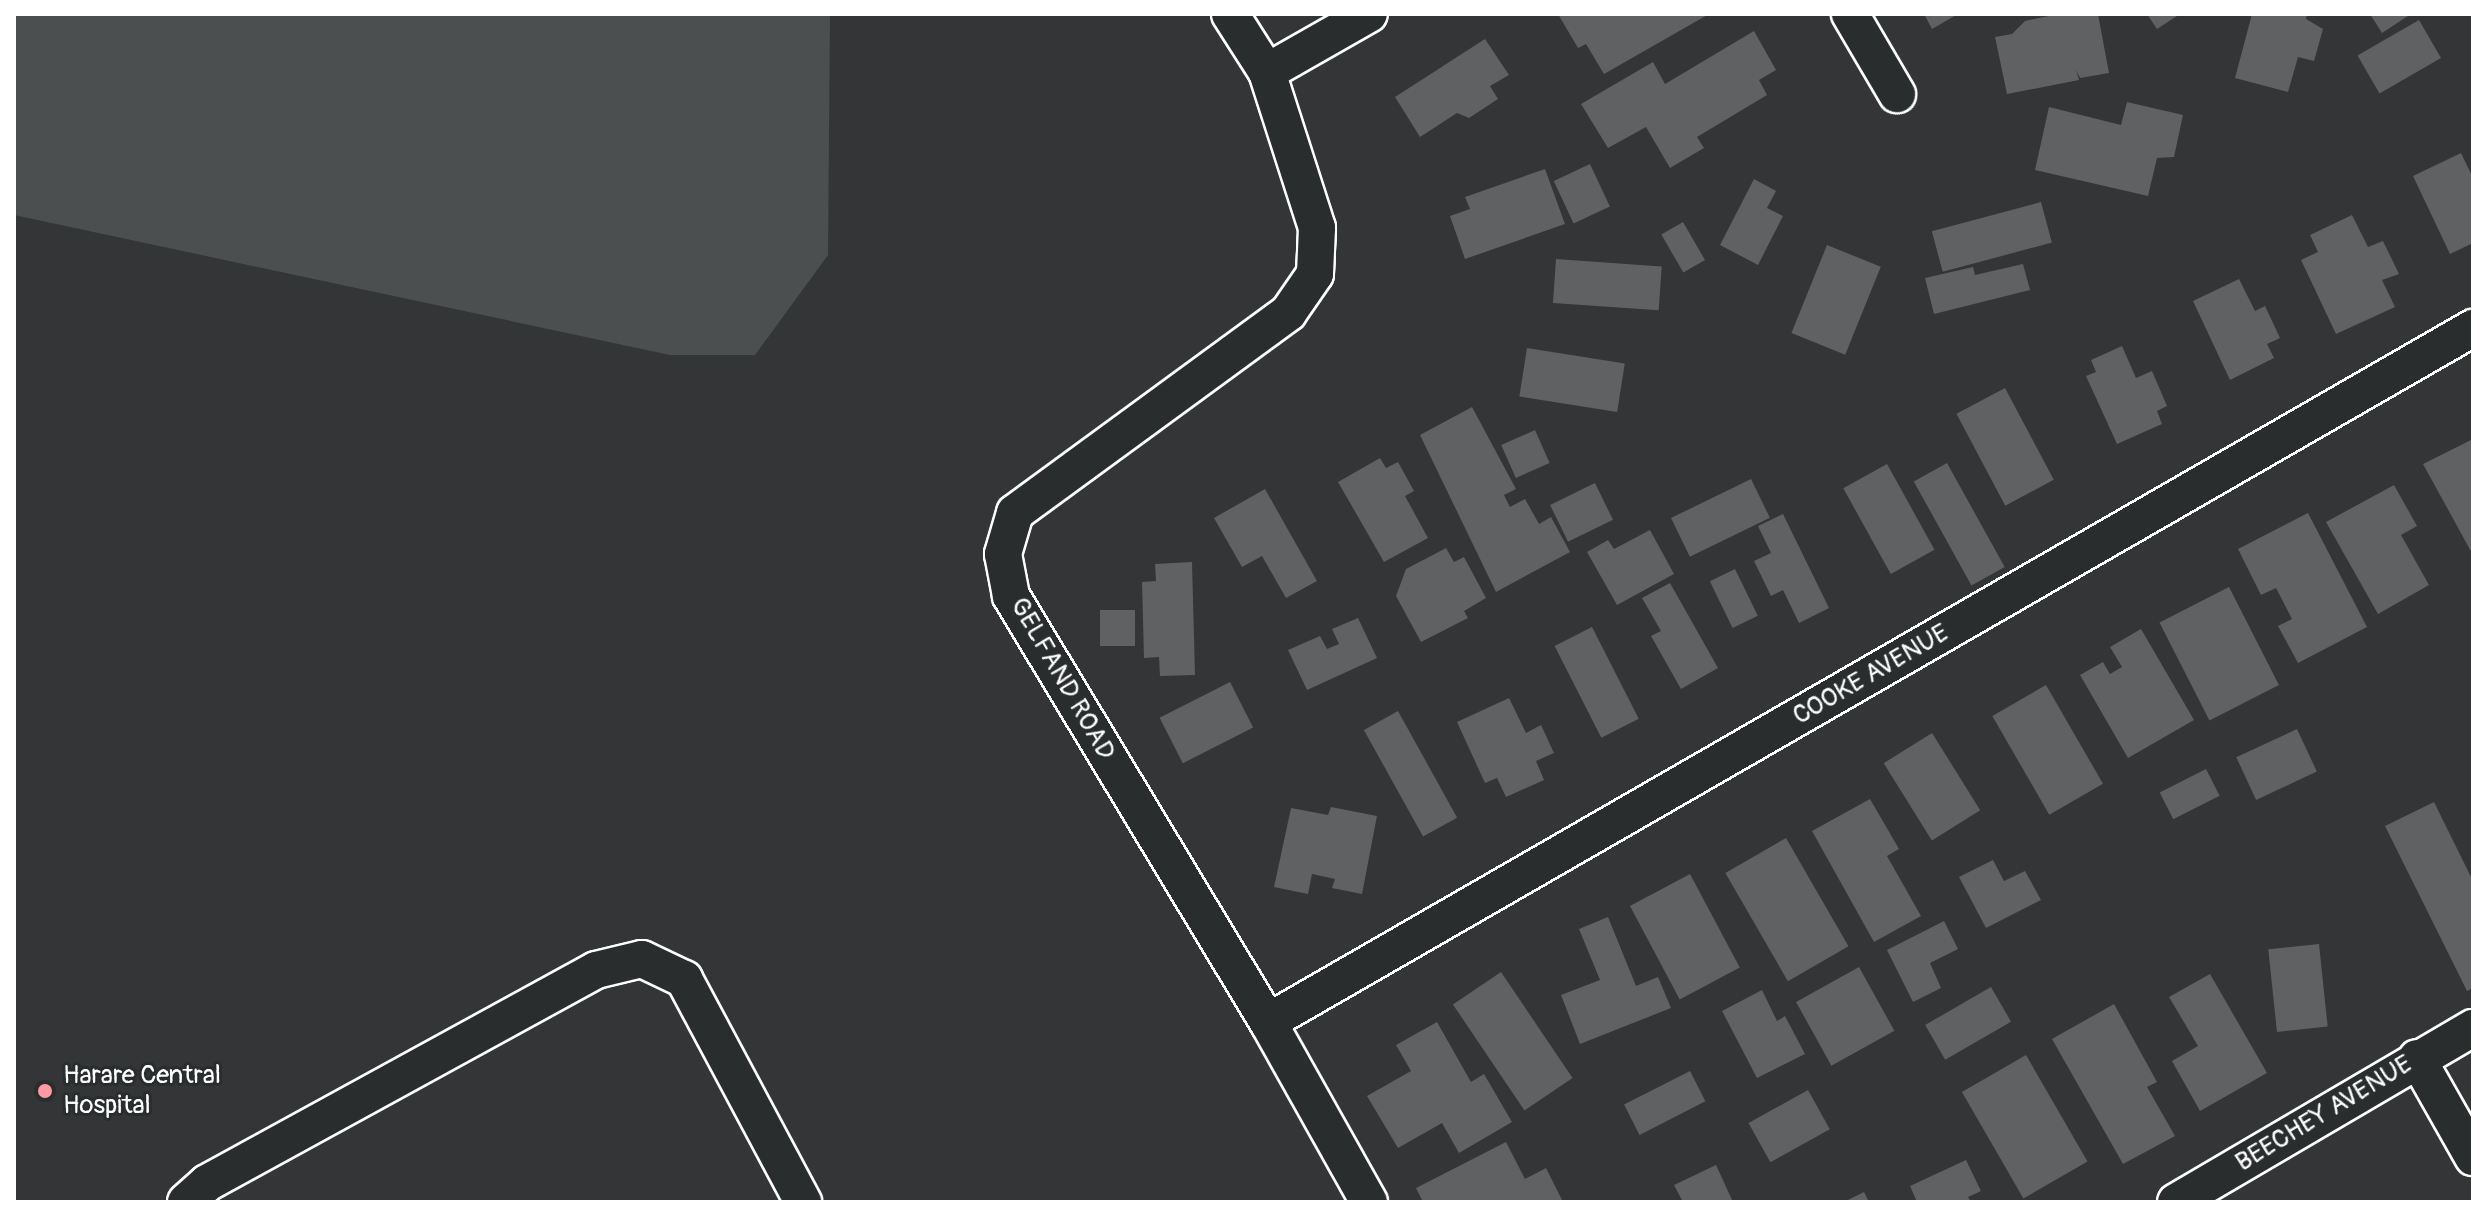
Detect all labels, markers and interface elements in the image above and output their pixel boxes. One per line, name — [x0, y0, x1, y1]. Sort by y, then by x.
street label: GELFAND ROAD — [1003, 592, 1121, 766]
street label: COOKE AVENUE — [1788, 618, 1954, 732]
street label: BEECHEY AVENUE — [2230, 1049, 2418, 1179]
place label: Harare Central Hospital — [63, 1060, 221, 1122]
marker: Harare Central Hospital — [34, 1080, 56, 1102]

